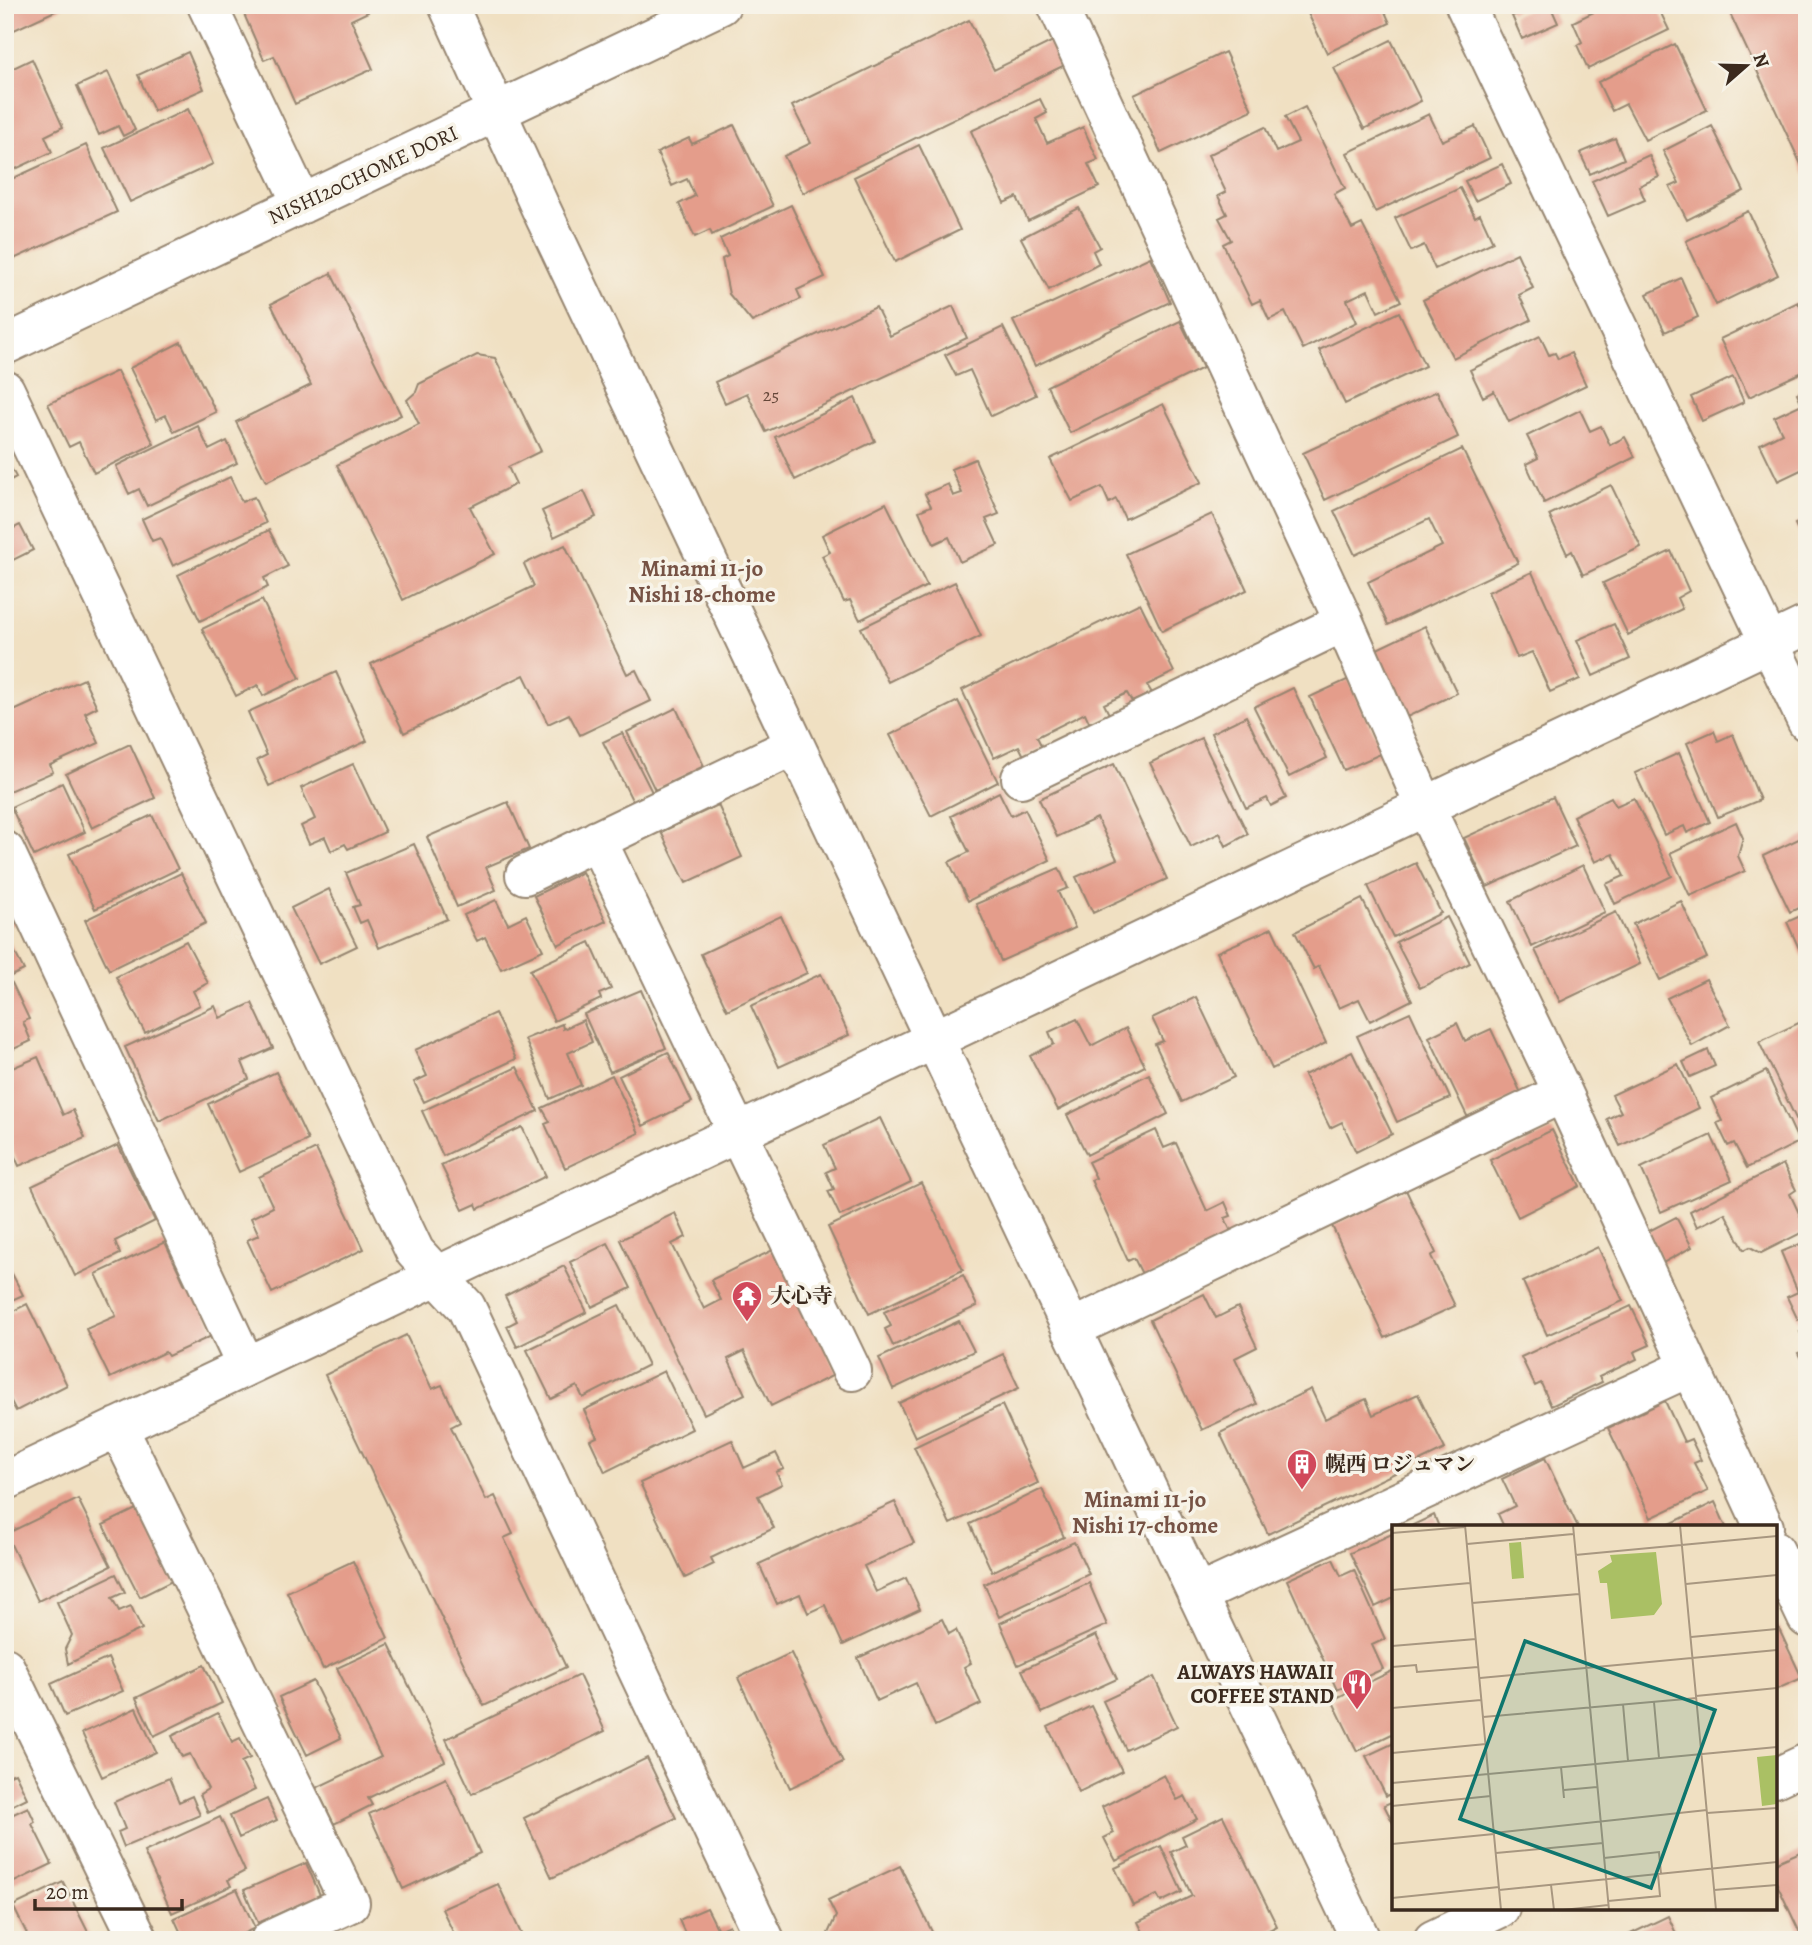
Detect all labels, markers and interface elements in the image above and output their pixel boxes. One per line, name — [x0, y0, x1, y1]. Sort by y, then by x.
north arrow — [1710, 32, 1780, 102]
text: N — [1746, 50, 1776, 72]
street label: NISHI20CHOME DORI — [264, 119, 462, 231]
house number: 25 — [763, 383, 779, 407]
district label: Minami 11-jo Nishi 18-chome — [628, 553, 776, 610]
temple icon: 大心寺 — [730, 1279, 764, 1323]
place label: 大心寺 — [770, 1282, 833, 1310]
building icon: 幌西 ロジュマン — [1285, 1447, 1319, 1491]
place label: 幌西 ロジュマン — [1325, 1450, 1475, 1478]
district label: Minami 11-jo Nishi 17-chome — [1072, 1484, 1218, 1541]
inset map — [1392, 1525, 1777, 1910]
place label: ALWAYS HAWAII COFFEE STAND — [1176, 1658, 1334, 1710]
restaurant icon: ALWAYS HAWAII COFFEE STAND — [1340, 1667, 1374, 1711]
scale bar — [35, 1868, 182, 1912]
text: 20 m — [46, 1878, 89, 1906]

